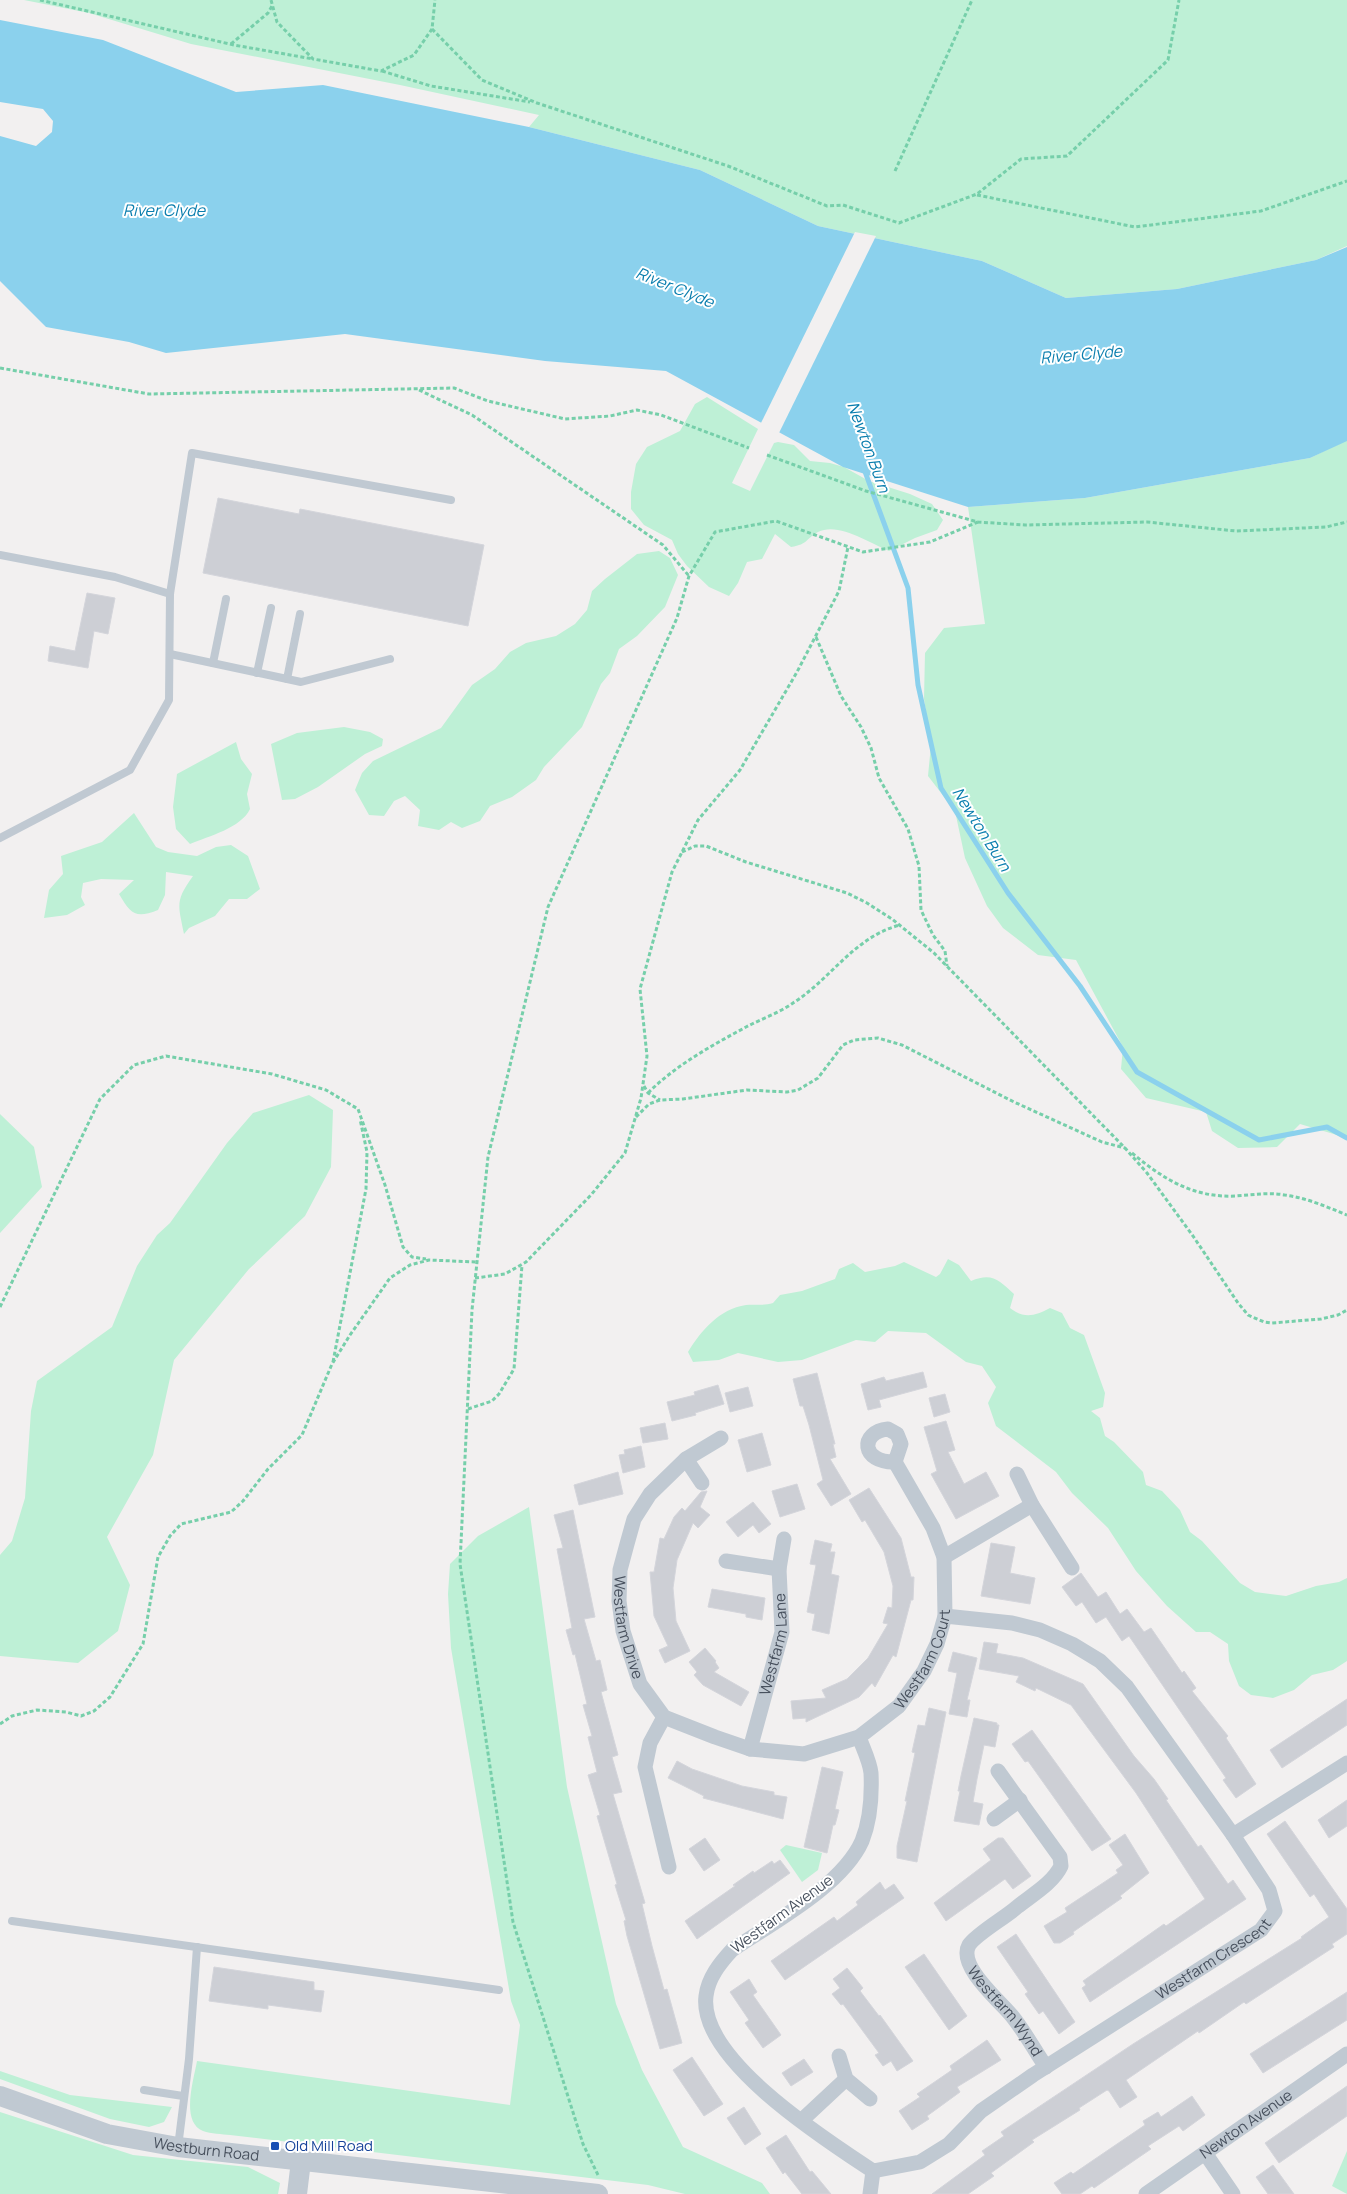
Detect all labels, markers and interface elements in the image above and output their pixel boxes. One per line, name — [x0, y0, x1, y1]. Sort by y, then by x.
water label: River Clyde — [123, 199, 207, 221]
water label: River Clyde — [633, 261, 719, 313]
water label: River Clyde — [1039, 339, 1124, 369]
water label: Newton Burn — [842, 399, 896, 496]
water label: Newton Burn — [947, 783, 1017, 876]
street label: Westfarm Drive — [609, 1575, 649, 1682]
street label: Westfarm Lane — [754, 1593, 792, 1698]
street label: Westfarm Court — [889, 1609, 955, 1713]
street label: Westfarm Avenue — [726, 1869, 837, 1958]
street label: Westfarm Crescent — [1152, 1914, 1276, 2004]
street label: Westfarm Wynd — [963, 1962, 1048, 2060]
street label: Newton Avenue — [1195, 2084, 1296, 2163]
street label: Westburn Road — [152, 2132, 260, 2166]
place label: Old Mill Road — [285, 2135, 373, 2156]
marker: Old Mill Road — [269, 2140, 281, 2152]

